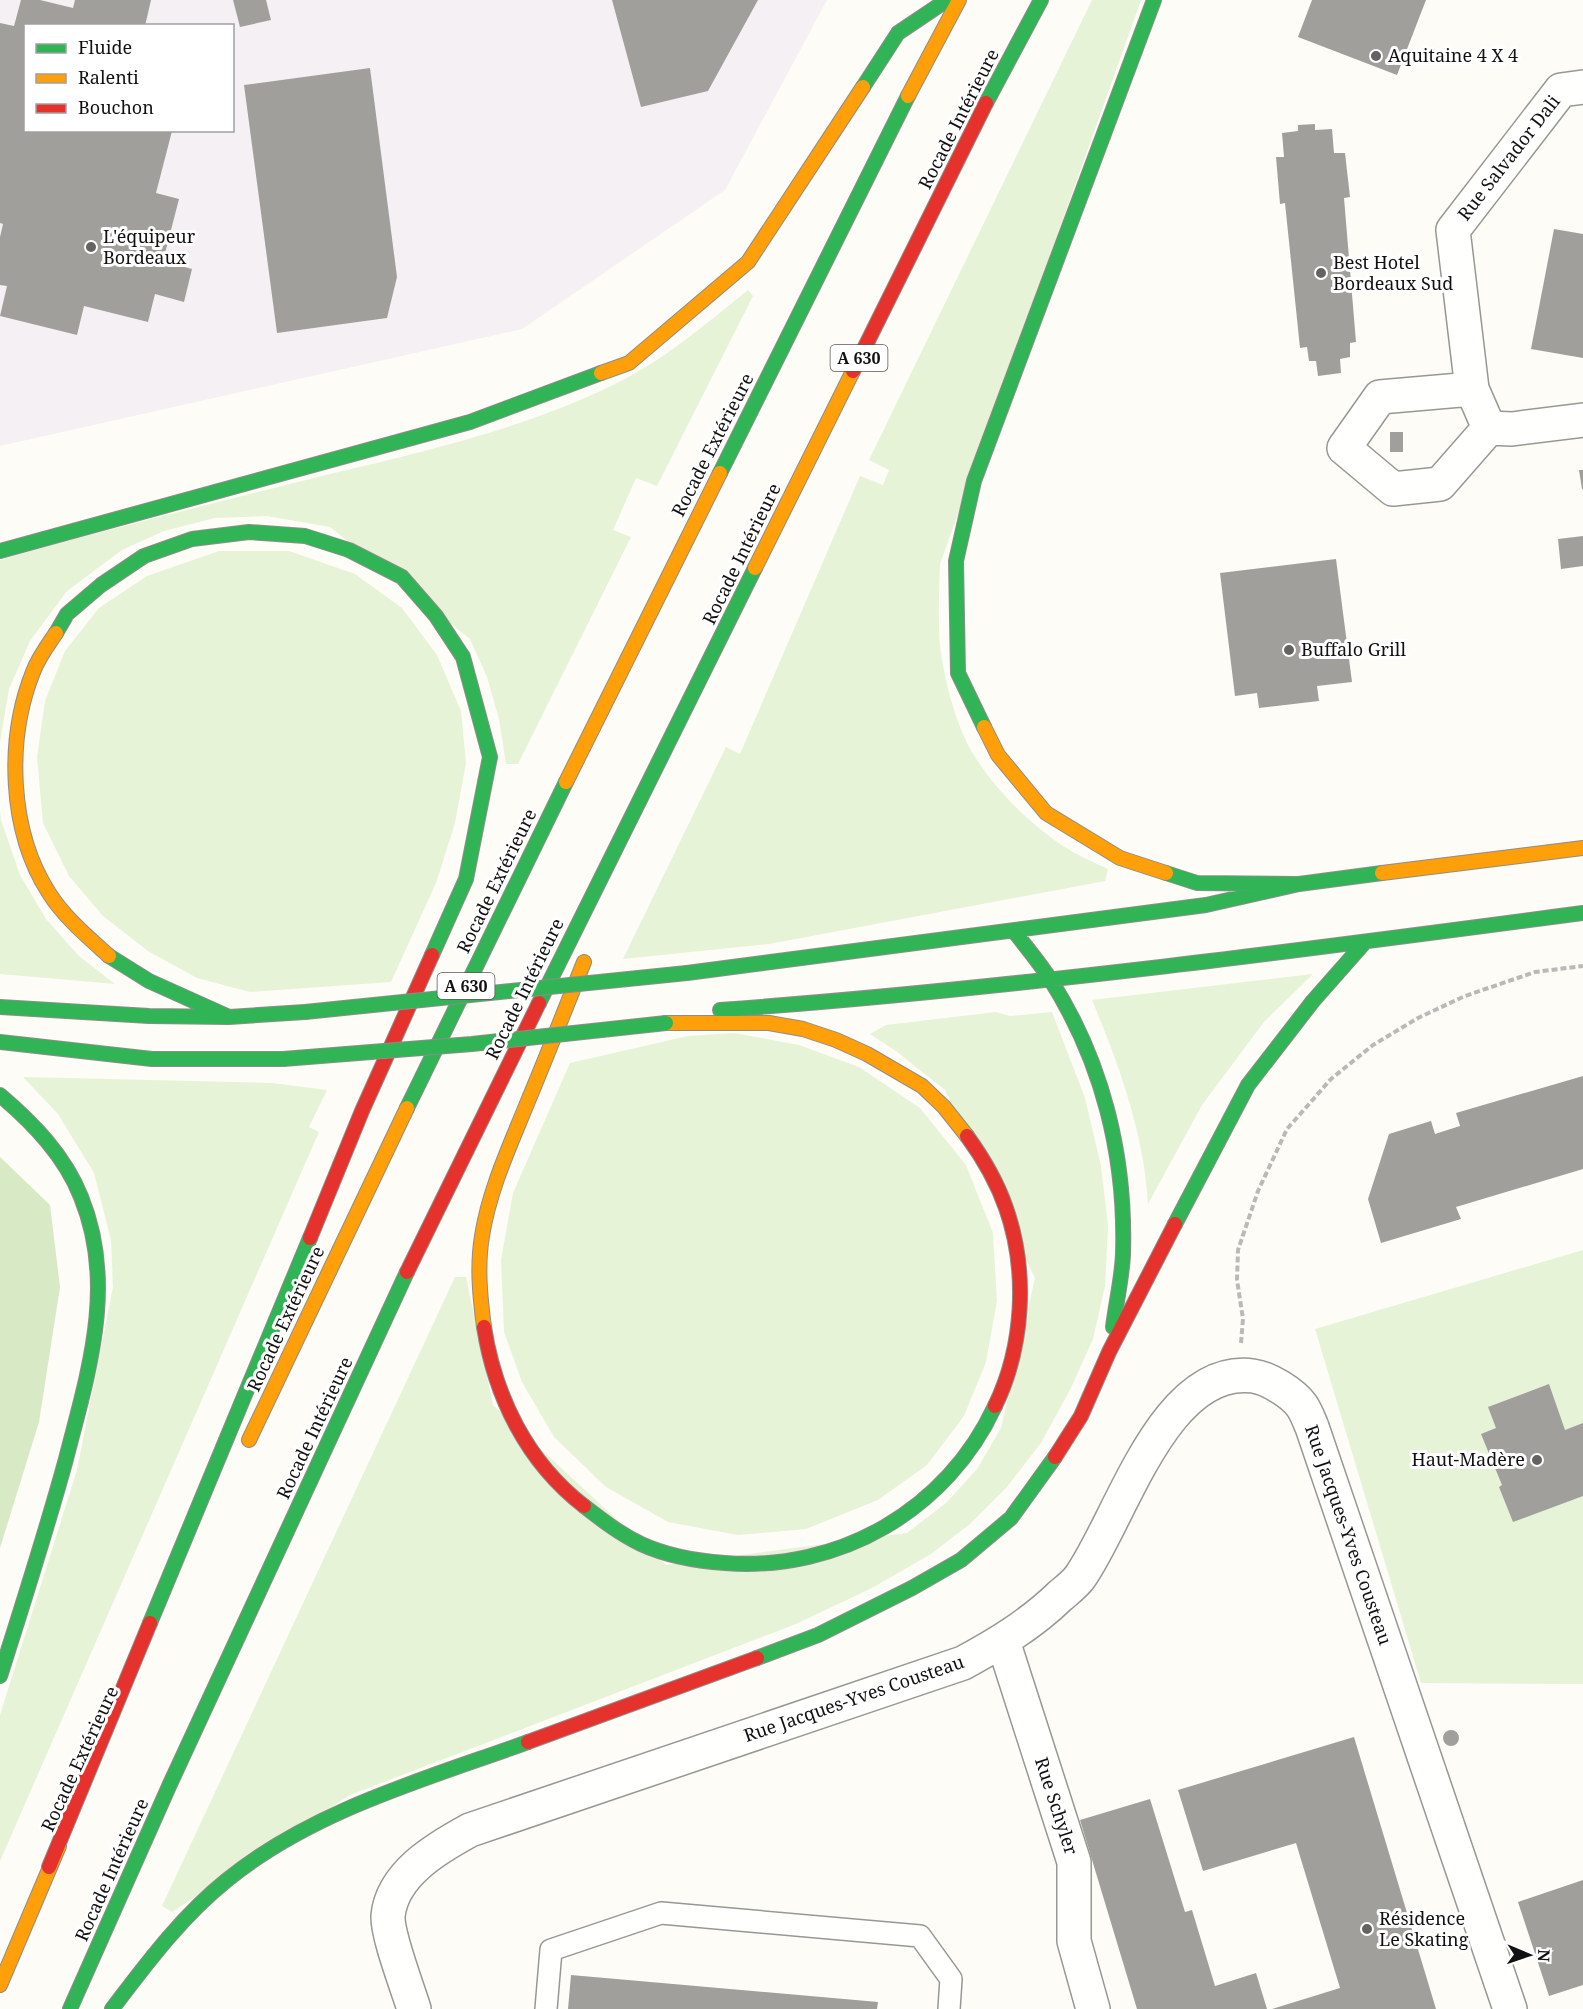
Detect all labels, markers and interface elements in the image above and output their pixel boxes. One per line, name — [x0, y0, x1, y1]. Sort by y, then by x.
legend — [24, 24, 234, 132]
text: Fluide — [78, 35, 132, 59]
place label: Aquitaine 4 X 4 — [1388, 43, 1518, 67]
street label: Rocade Intérieure — [912, 44, 1004, 193]
marker: Aquitaine 4 X 4 — [1369, 49, 1383, 63]
text: Ralenti — [78, 65, 139, 89]
street label: Rue Salvador Dali — [1452, 90, 1565, 225]
text: Bouchon — [78, 95, 154, 119]
place label: L'équipeur Bordeaux — [103, 224, 196, 269]
marker: L'équipeur Bordeaux — [84, 240, 98, 254]
place label: Best Hotel Bordeaux Sud — [1333, 250, 1453, 295]
marker: Best Hotel Bordeaux Sud — [1314, 266, 1328, 280]
road number: A 630 — [830, 345, 888, 371]
street label: Rocade Extérieure — [666, 369, 759, 520]
street label: Rocade Intérieure — [697, 479, 786, 628]
place label: Buffalo Grill — [1301, 637, 1406, 661]
marker: Buffalo Grill — [1282, 643, 1296, 657]
street label: Rocade Extérieure — [451, 805, 541, 957]
street label: Rocade Intérieure — [480, 914, 569, 1063]
road number: A 630 — [438, 973, 494, 999]
street label: Rocade Extérieure — [241, 1242, 329, 1395]
street label: Rocade Intérieure — [271, 1353, 358, 1502]
street label: Rue Jacques-Yves Cousteau — [1300, 1421, 1398, 1649]
place label: Haut-Madère — [1411, 1447, 1525, 1471]
marker: Haut-Madère — [1530, 1453, 1544, 1467]
street label: Rue Jacques-Yves Cousteau — [740, 1649, 968, 1747]
street label: Rocade Extérieure — [35, 1682, 123, 1835]
street label: Rue Schyler — [1030, 1754, 1084, 1858]
street label: Rocade Intérieure — [69, 1794, 153, 1945]
place label: Résidence Le Skating — [1379, 1906, 1469, 1951]
marker: Résidence Le Skating — [1360, 1922, 1374, 1936]
north arrow — [1499, 1925, 1559, 1985]
text: N — [1533, 1949, 1555, 1963]

